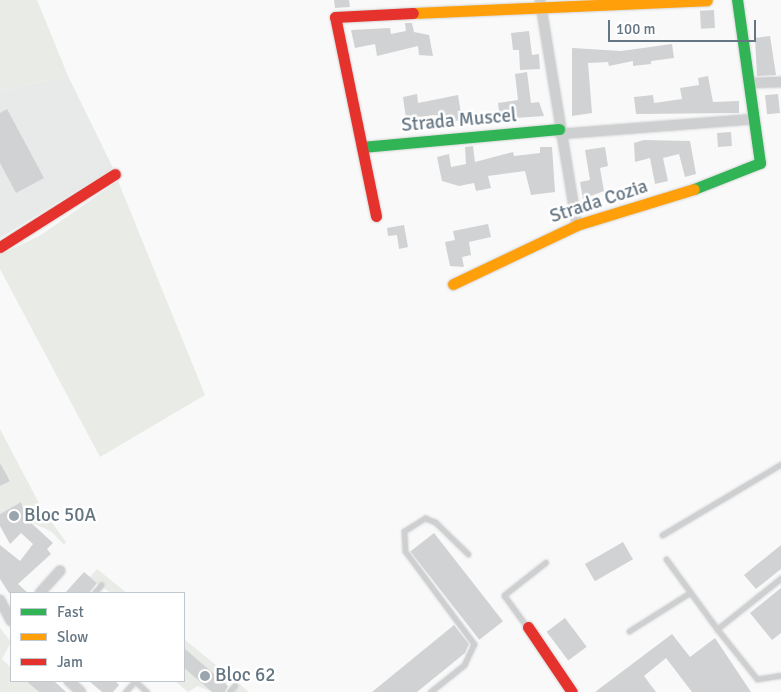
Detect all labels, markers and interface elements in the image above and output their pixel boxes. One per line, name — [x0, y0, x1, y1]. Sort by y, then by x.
scale bar — [611, 10, 758, 42]
text: 100 m — [616, 20, 656, 38]
street label: Strada Muscel — [400, 105, 518, 137]
street label: Strada Cozia — [547, 175, 651, 229]
place label: Bloc 50A — [24, 505, 96, 527]
marker: Bloc 50A — [8, 510, 20, 522]
legend — [10, 592, 185, 682]
text: Fast — [57, 603, 84, 621]
text: Slow — [57, 628, 88, 646]
text: Jam — [57, 653, 83, 671]
place label: Bloc 62 — [215, 665, 275, 687]
marker: Bloc 62 — [199, 670, 211, 682]

